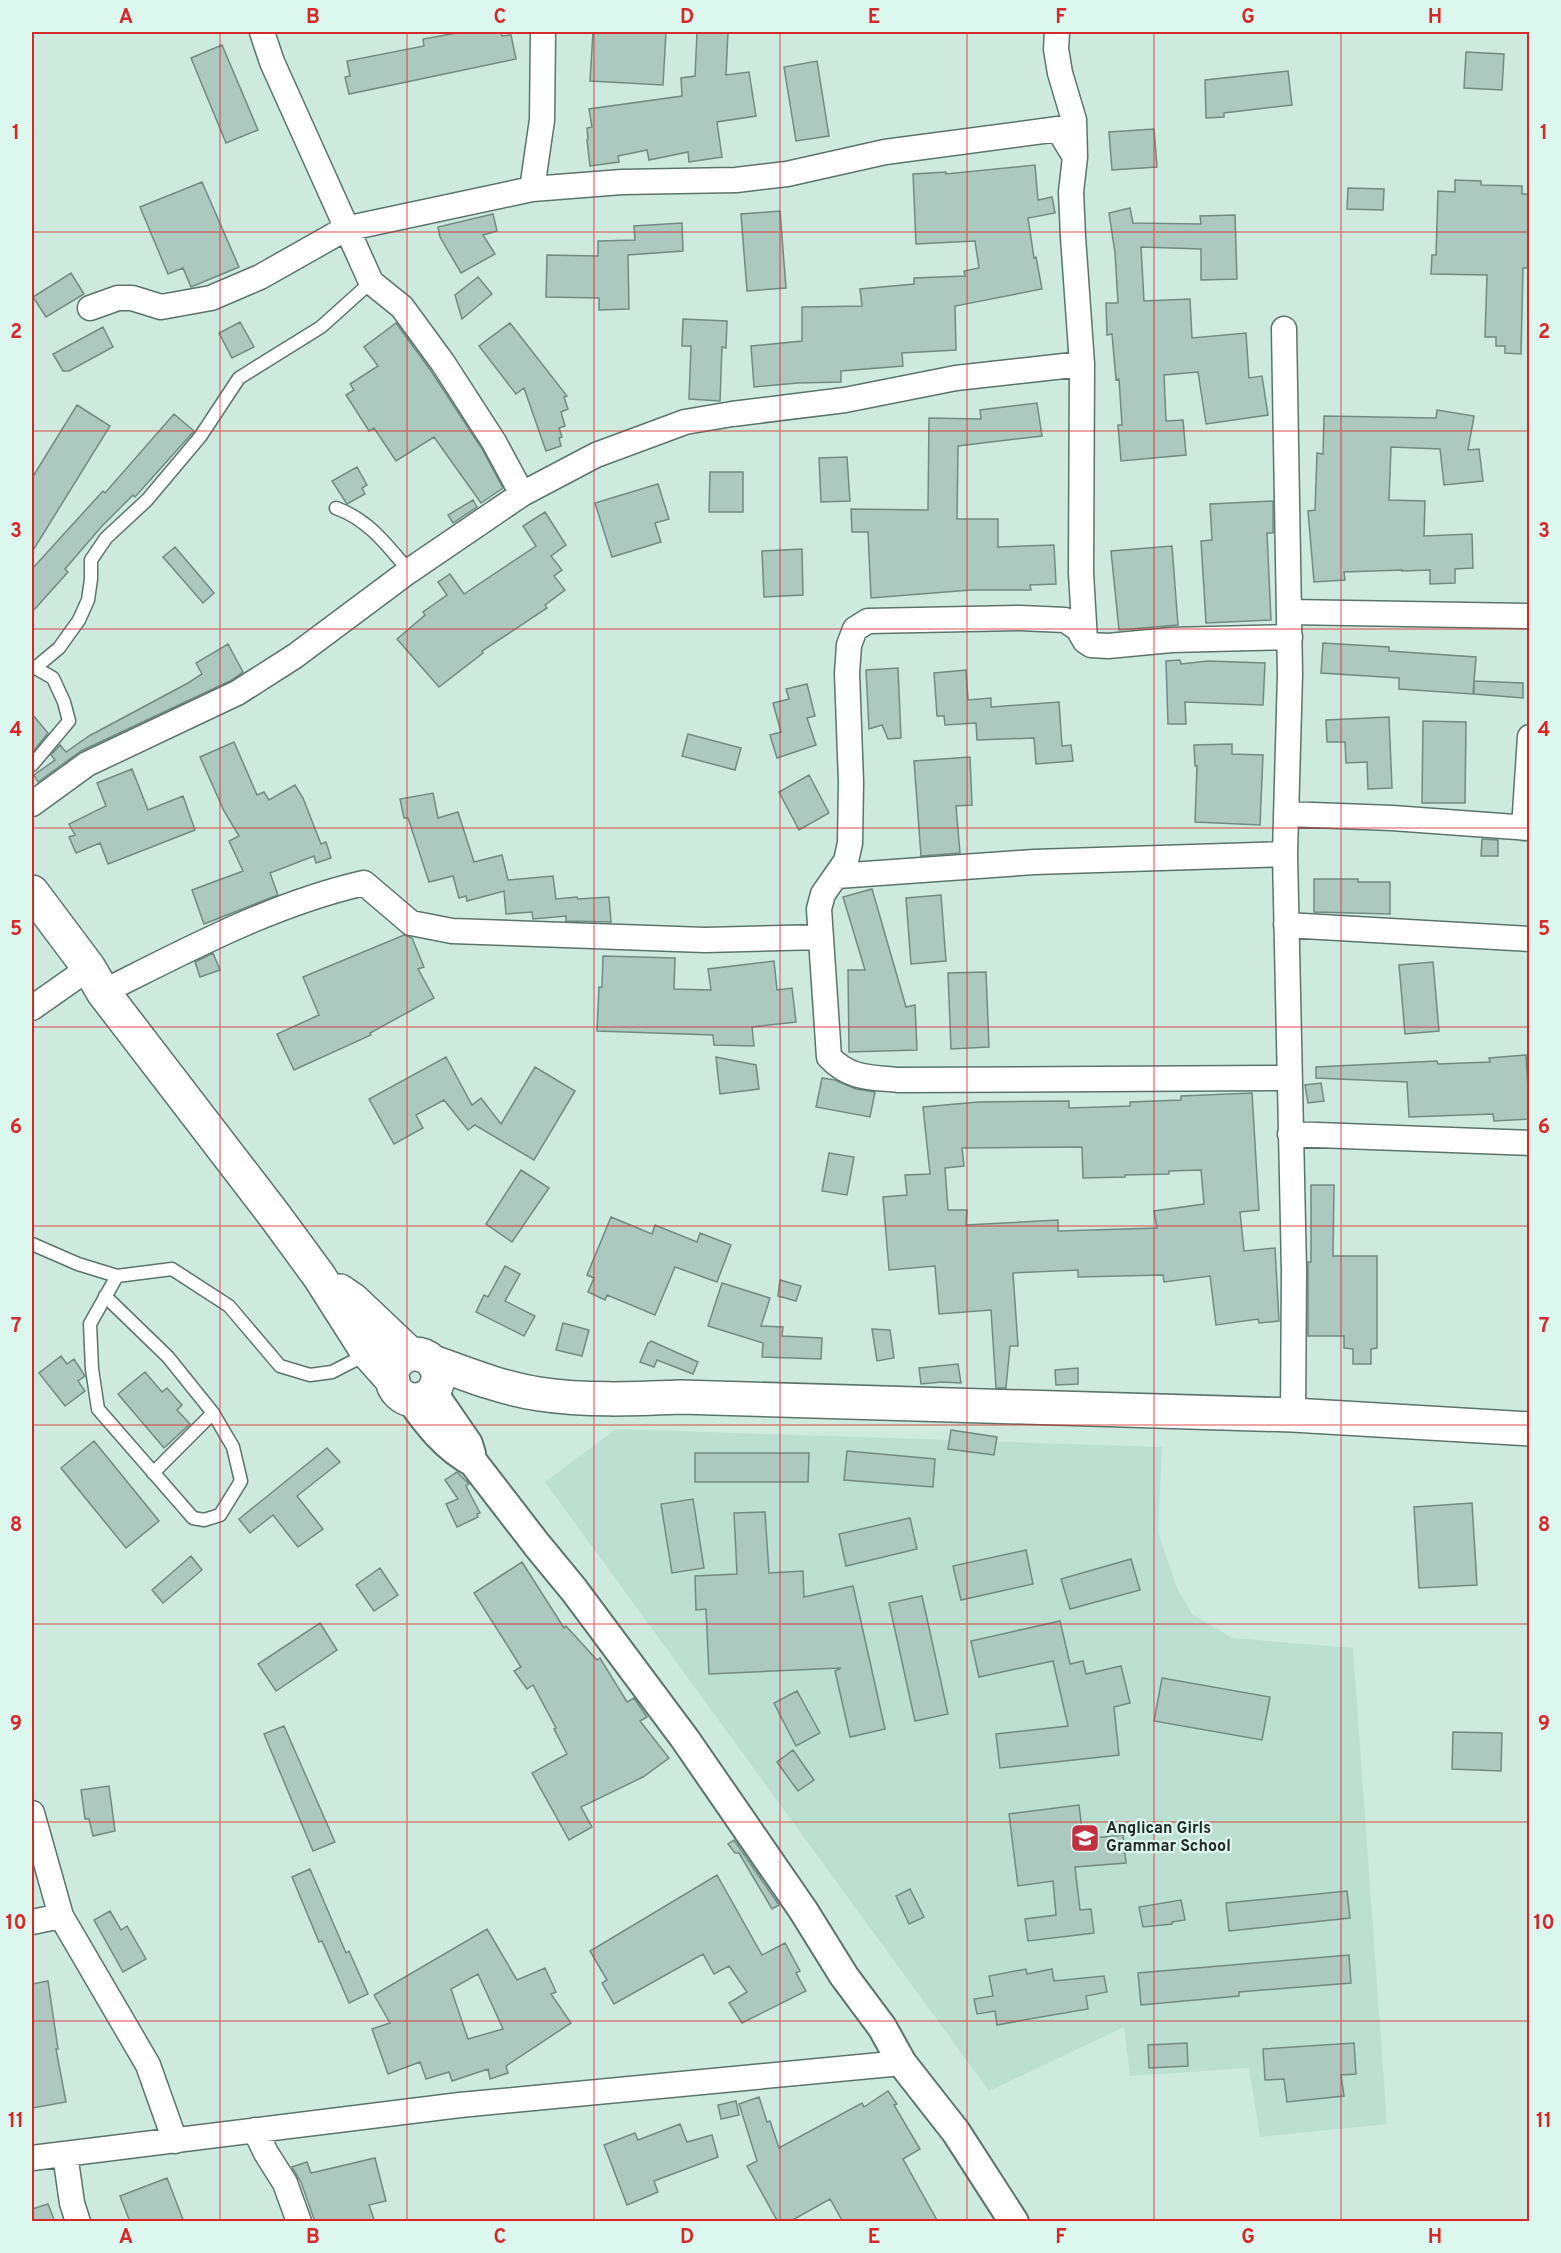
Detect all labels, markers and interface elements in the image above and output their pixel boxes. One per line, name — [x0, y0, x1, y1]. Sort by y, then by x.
text: A — [119, 5, 133, 31]
text: B — [306, 5, 320, 31]
text: C — [494, 5, 506, 31]
text: D — [680, 5, 694, 31]
text: E — [868, 5, 880, 31]
text: F — [1055, 5, 1067, 31]
text: G — [1241, 5, 1255, 31]
text: H — [1428, 5, 1442, 31]
text: 1 — [12, 121, 20, 147]
text: 1 — [1540, 121, 1548, 147]
text: 2 — [10, 320, 22, 346]
text: 2 — [1538, 320, 1550, 346]
text: 3 — [10, 519, 22, 545]
text: 3 — [1538, 519, 1550, 545]
text: 4 — [10, 718, 22, 744]
text: 4 — [1538, 718, 1550, 744]
text: 5 — [10, 917, 22, 943]
text: 5 — [1538, 917, 1550, 943]
text: 6 — [10, 1115, 22, 1141]
text: 6 — [1538, 1115, 1550, 1141]
text: 7 — [11, 1314, 21, 1340]
text: 7 — [1539, 1314, 1549, 1340]
text: 8 — [10, 1513, 22, 1539]
text: 8 — [1538, 1513, 1550, 1539]
text: 9 — [10, 1712, 22, 1738]
text: 9 — [1538, 1712, 1550, 1738]
place label: Anglican Girls Grammar School — [1106, 1819, 1231, 1857]
school or university icon: Anglican Girls Grammar School — [1069, 1822, 1101, 1854]
text: 10 — [5, 1911, 27, 1937]
text: 10 — [1533, 1911, 1555, 1937]
text: 11 — [8, 2109, 24, 2135]
text: 11 — [1536, 2109, 1552, 2135]
text: A — [119, 2225, 133, 2251]
text: B — [306, 2225, 320, 2251]
text: C — [494, 2225, 506, 2251]
text: D — [680, 2225, 694, 2251]
text: E — [868, 2225, 880, 2251]
text: F — [1055, 2225, 1067, 2251]
text: G — [1241, 2225, 1255, 2251]
text: H — [1428, 2225, 1442, 2251]

